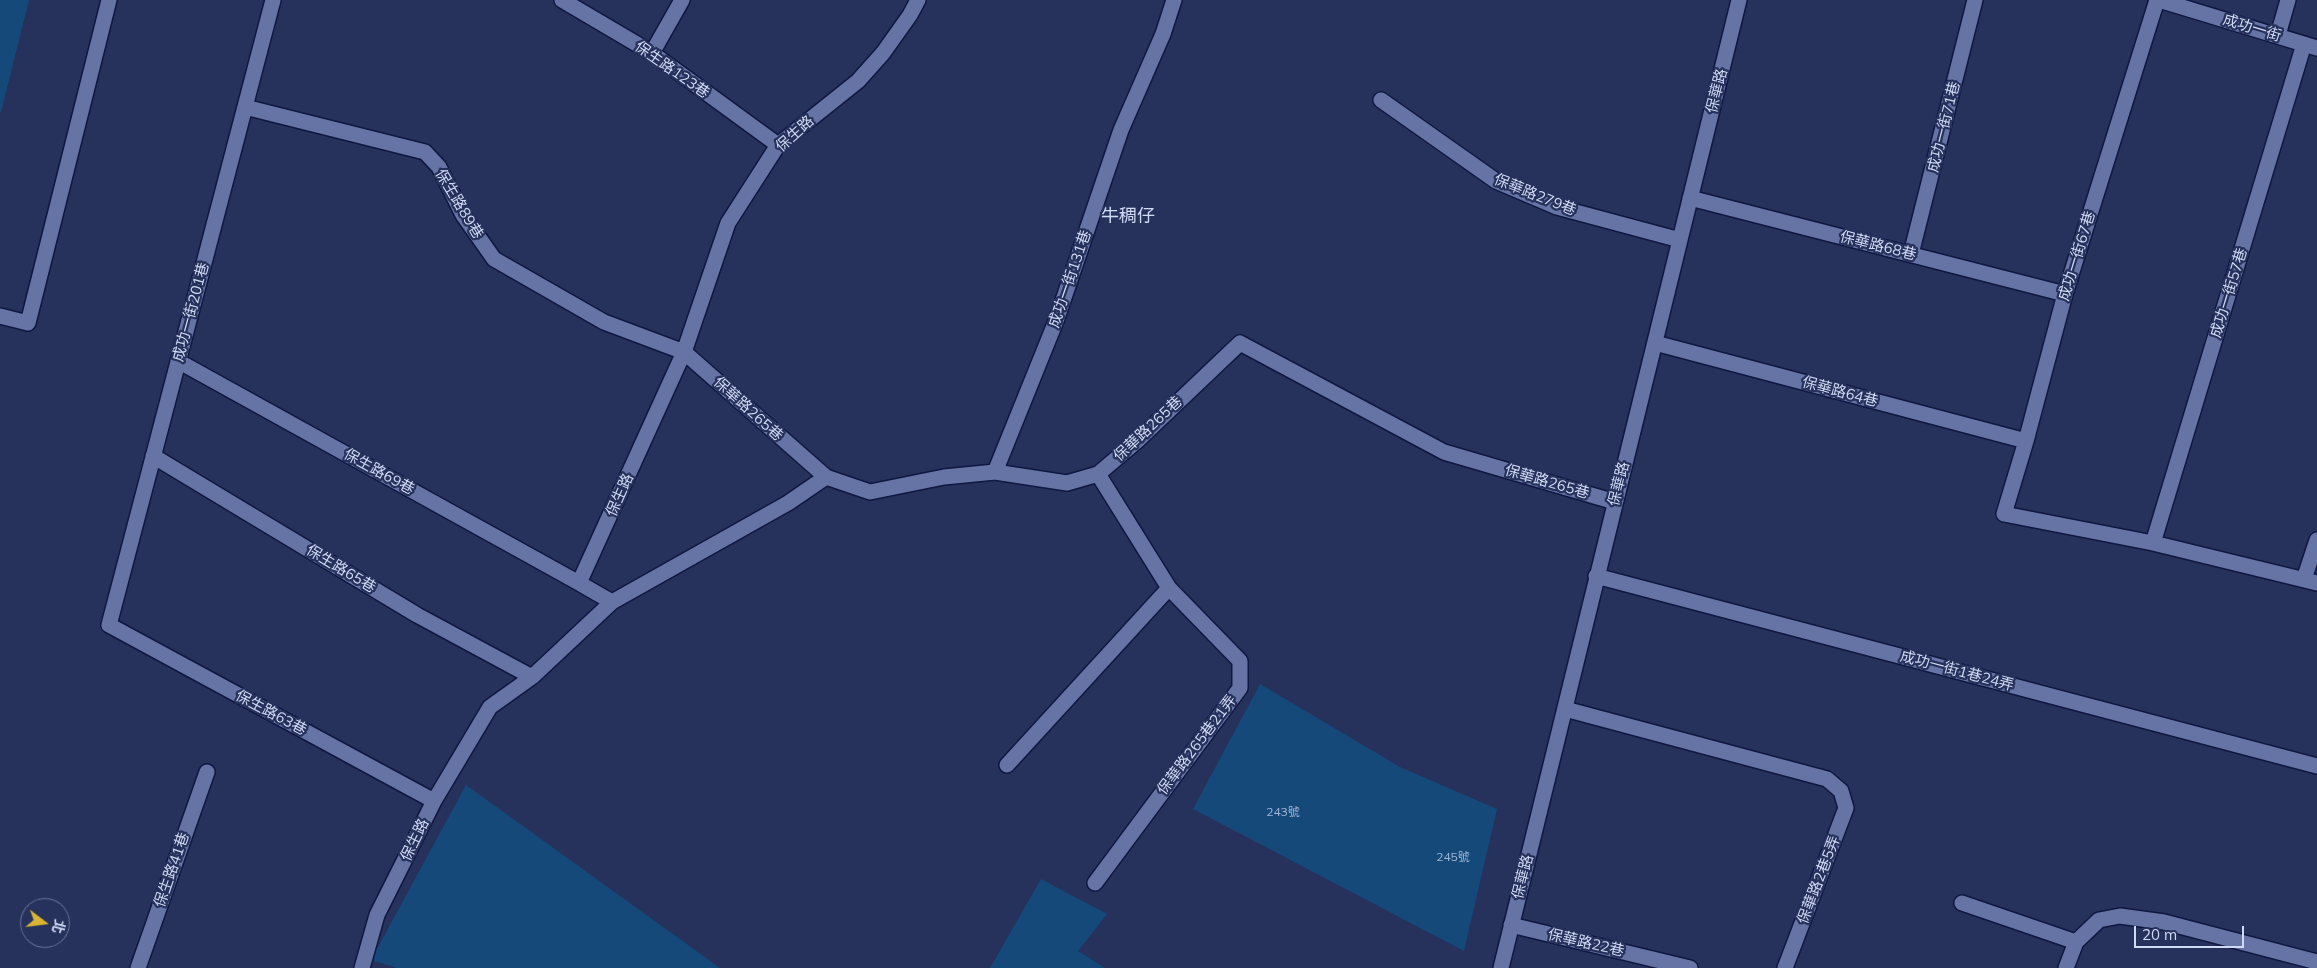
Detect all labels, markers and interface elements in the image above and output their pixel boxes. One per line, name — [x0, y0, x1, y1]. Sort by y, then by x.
street label: 成功一街 — [2221, 11, 2283, 45]
street label: 保生路123巷 — [631, 38, 713, 102]
street label: 保華路 — [1703, 67, 1731, 115]
street label: 成功一街71巷 — [1924, 80, 1964, 174]
street label: 保生路 — [772, 112, 818, 156]
street label: 保生路89巷 — [431, 166, 487, 242]
street label: 保華路279巷 — [1491, 170, 1579, 220]
district label: 牛稠仔 — [1101, 206, 1155, 228]
street label: 成功一街67巷 — [2055, 209, 2099, 303]
street label: 成功一街131巷 — [1045, 228, 1095, 330]
street label: 保華路68巷 — [1838, 228, 1918, 264]
street label: 成功一街57巷 — [2207, 246, 2251, 340]
street label: 成功一街201巷 — [169, 260, 213, 364]
street label: 保華路265巷 — [710, 373, 786, 445]
street label: 保華路64巷 — [1800, 373, 1880, 411]
street label: 保華路265巷 — [1110, 393, 1186, 465]
street label: 保生路69巷 — [341, 445, 417, 499]
street label: 保華路 — [1605, 460, 1633, 508]
street label: 保華路265巷 — [1503, 461, 1591, 503]
street label: 保生路 — [603, 471, 637, 519]
street label: 保生路65巷 — [303, 541, 379, 597]
street label: 成功一街1巷24弄 — [1898, 647, 2016, 695]
street label: 保生路63巷 — [232, 687, 310, 739]
street label: 保華路265巷21弄 — [1154, 692, 1240, 798]
house number: 243號 — [1266, 805, 1300, 819]
street label: 保生路 — [397, 816, 433, 864]
street label: 保生路41巷 — [151, 830, 193, 910]
street label: 保華路2巷5弄 — [1794, 833, 1844, 927]
house number: 245號 — [1436, 850, 1470, 864]
street label: 保華路 — [1509, 853, 1537, 901]
north arrow — [20, 898, 70, 948]
scale bar — [2137, 916, 2247, 948]
text: 北 — [48, 918, 69, 936]
street label: 保華路22巷 — [1546, 925, 1626, 961]
text: 20 m — [2142, 925, 2177, 944]

